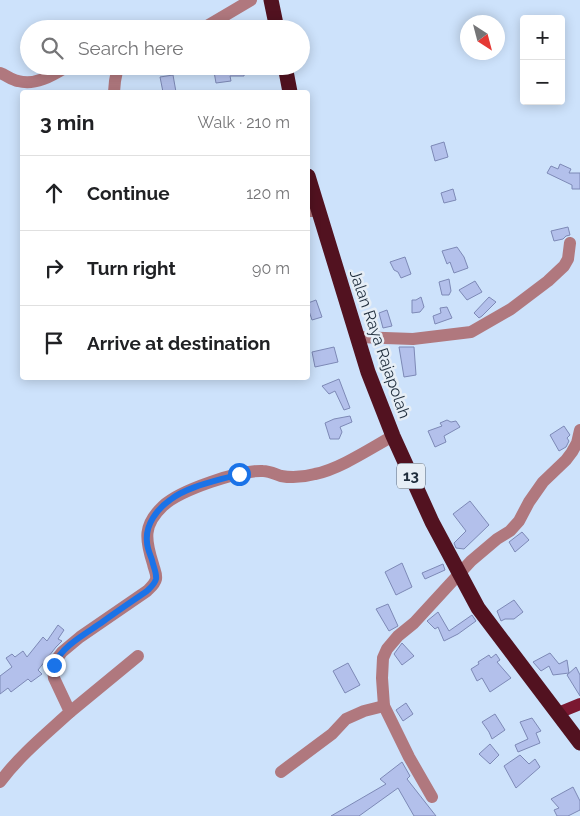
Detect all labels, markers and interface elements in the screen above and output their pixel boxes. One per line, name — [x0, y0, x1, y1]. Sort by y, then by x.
north arrow — [460, 15, 505, 60]
map controls — [520, 15, 565, 105]
button: + — [520, 15, 565, 60]
search box — [20, 20, 310, 75]
icon: search — [38, 34, 66, 62]
text: Search here — [78, 37, 184, 59]
button: − — [520, 60, 565, 105]
text: 3 min — [40, 110, 94, 135]
text: Walk · 210 m — [198, 113, 290, 132]
icon: ahead — [40, 179, 68, 207]
text: Continue — [87, 182, 170, 204]
text: 120 m — [246, 184, 290, 203]
icon: right — [40, 254, 68, 282]
text: Turn right — [87, 257, 176, 279]
text: 90 m — [252, 259, 290, 278]
street label: Jalan Raya Rajapolah — [346, 267, 414, 421]
icon: arrive — [40, 329, 68, 357]
text: Arrive at destination — [87, 332, 271, 354]
route start — [228, 463, 251, 486]
road number: 13 — [397, 464, 425, 488]
route end — [43, 654, 66, 677]

